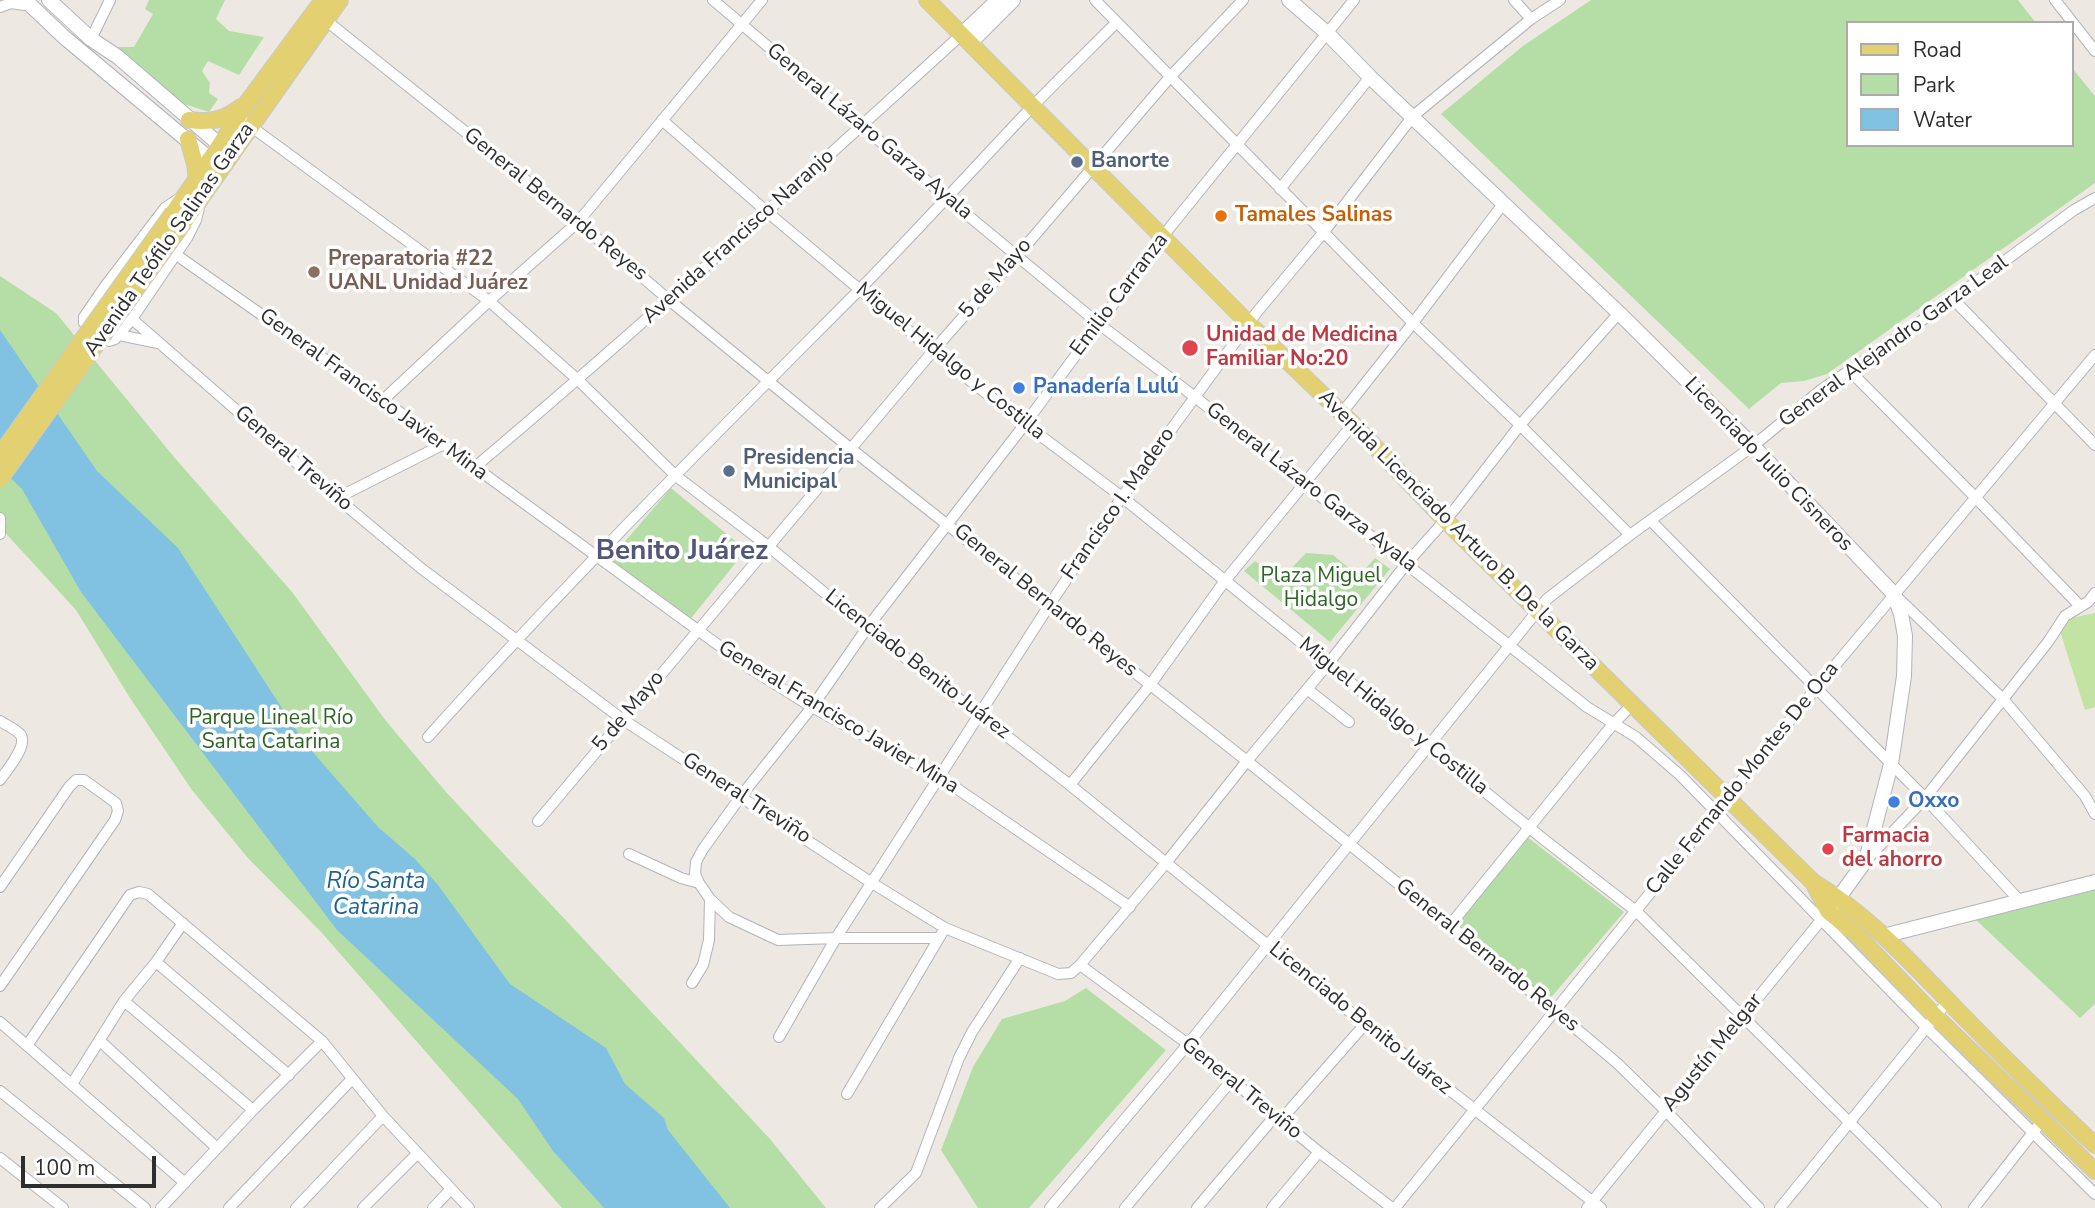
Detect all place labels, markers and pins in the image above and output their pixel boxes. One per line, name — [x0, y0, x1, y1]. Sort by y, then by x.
place label: Banorte — [1091, 149, 1169, 175]
marker: Banorte — [1069, 154, 1085, 170]
place label: Tamales Salinas — [1235, 203, 1392, 229]
marker: Tamales Salinas — [1213, 208, 1229, 224]
place label: Preparatoria #22 UANL Unidad Juárez — [328, 247, 528, 297]
marker: Preparatoria #22 UANL Unidad Juárez — [306, 264, 322, 280]
place label: Unidad de Medicina Familiar No:20 — [1206, 323, 1398, 373]
marker: Unidad de Medicina Familiar No:20 — [1180, 338, 1200, 358]
place label: Panadería Lulú — [1033, 375, 1179, 401]
marker: Panadería Lulú — [1011, 380, 1027, 396]
place label: Presidencia Municipal — [743, 446, 855, 496]
marker: Presidencia Municipal — [721, 463, 737, 479]
place label: Oxxo — [1908, 789, 1959, 815]
marker: Oxxo — [1886, 794, 1902, 810]
place label: Farmacia del ahorro — [1842, 824, 1943, 874]
marker: Farmacia del ahorro — [1820, 841, 1836, 857]

